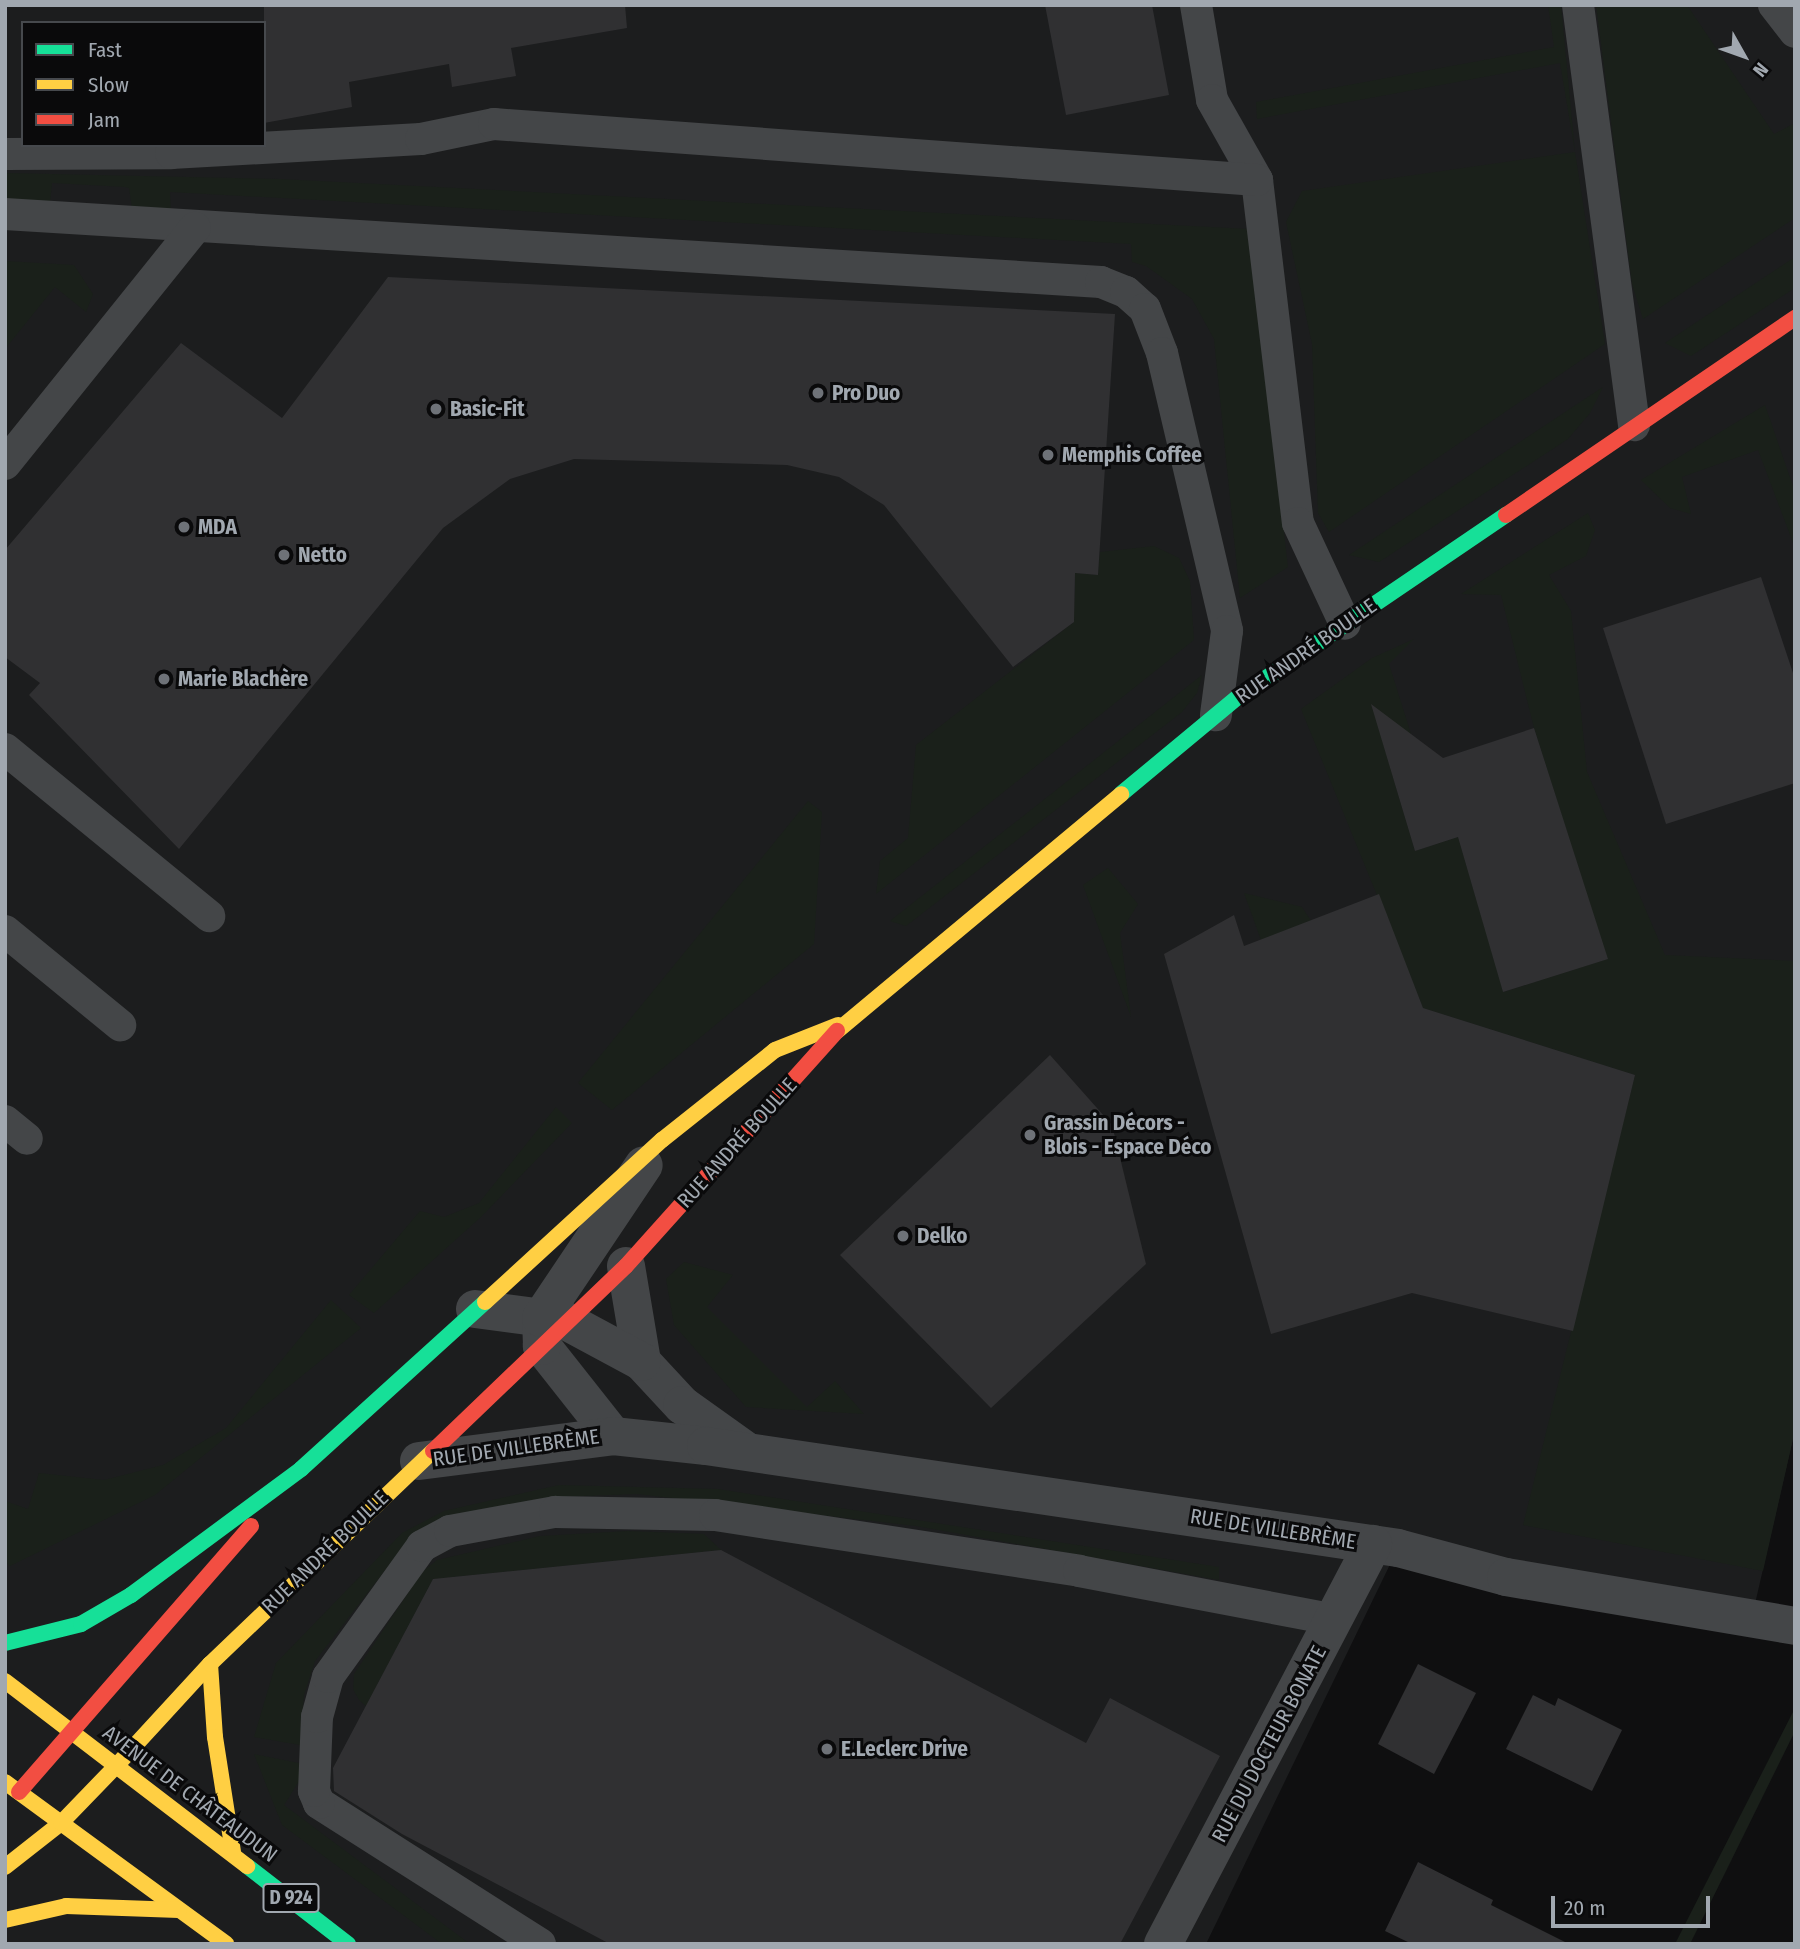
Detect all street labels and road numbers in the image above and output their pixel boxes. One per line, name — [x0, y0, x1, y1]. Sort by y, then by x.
street label: RUE ANDRÉ BOULLE — [1231, 593, 1381, 709]
street label: RUE ANDRÉ BOULLE — [672, 1073, 802, 1213]
street label: RUE DE VILLEBRÈME — [431, 1424, 601, 1472]
street label: RUE ANDRÉ BOULLE — [256, 1485, 394, 1619]
street label: RUE DE VILLEBRÈME — [1188, 1503, 1358, 1555]
street label: RUE DU DOCTEUR BONATE — [1206, 1641, 1332, 1847]
street label: AVENUE DE CHÂTEAUDUN — [98, 1720, 282, 1868]
road number: D 924 — [261, 1882, 321, 1914]

